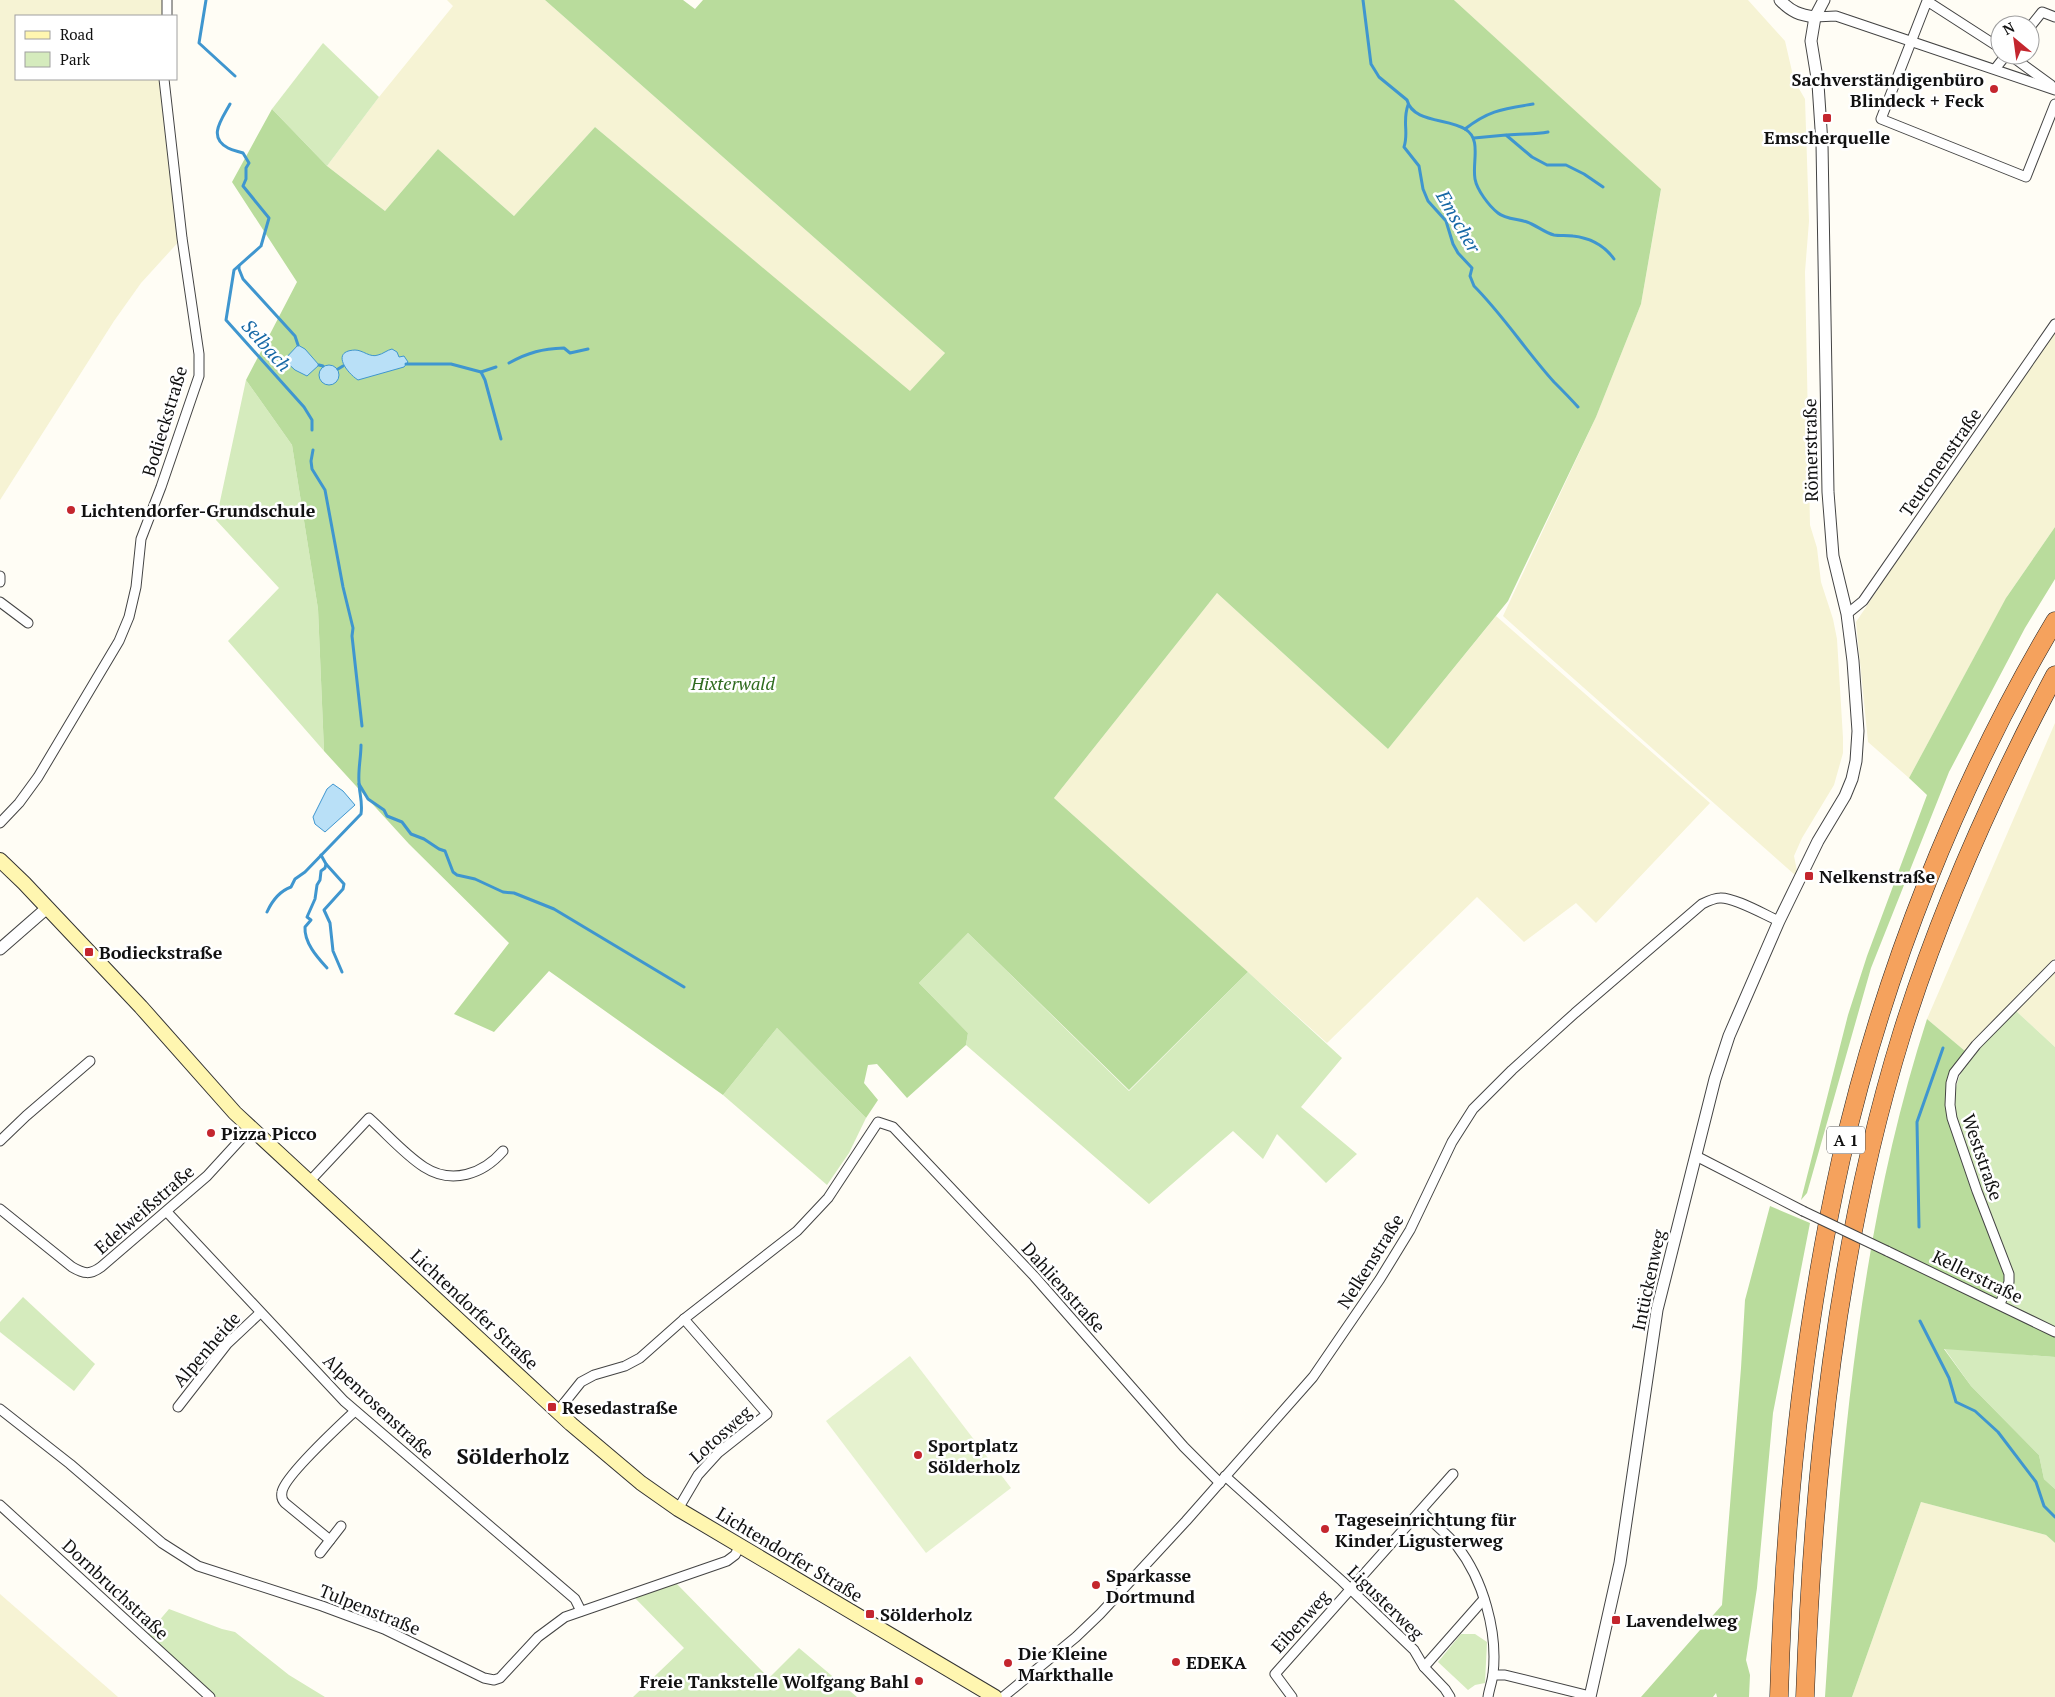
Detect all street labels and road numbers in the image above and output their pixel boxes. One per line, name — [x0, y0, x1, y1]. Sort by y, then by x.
street label: Bodieckstraße — [136, 363, 192, 479]
street label: Römerstraße — [1797, 398, 1823, 502]
street label: Teutonenstraße — [1894, 403, 1986, 521]
street label: Weststraße — [1957, 1110, 2009, 1204]
road number: A 1 — [1827, 1126, 1865, 1154]
street label: Edelweißstraße — [89, 1159, 199, 1259]
street label: Nelkenstraße — [1331, 1209, 1409, 1313]
street label: Intückenweg — [1626, 1227, 1671, 1333]
street label: Dahlienstraße — [1017, 1237, 1111, 1337]
street label: Lichtendorfer Straße — [406, 1243, 544, 1375]
street label: Kellerstraße — [1929, 1244, 2027, 1308]
street label: Alpenheide — [167, 1307, 245, 1391]
street label: Alpenrosenstraße — [318, 1348, 440, 1464]
street label: Lotosweg — [684, 1399, 756, 1468]
street label: Lichtendorfer Straße — [712, 1501, 868, 1607]
street label: Dornbruchstraße — [58, 1533, 174, 1645]
street label: Ligusterweg — [1343, 1560, 1430, 1645]
street label: Tulpenstraße — [316, 1578, 424, 1640]
street label: Eibenweg — [1265, 1584, 1335, 1658]

